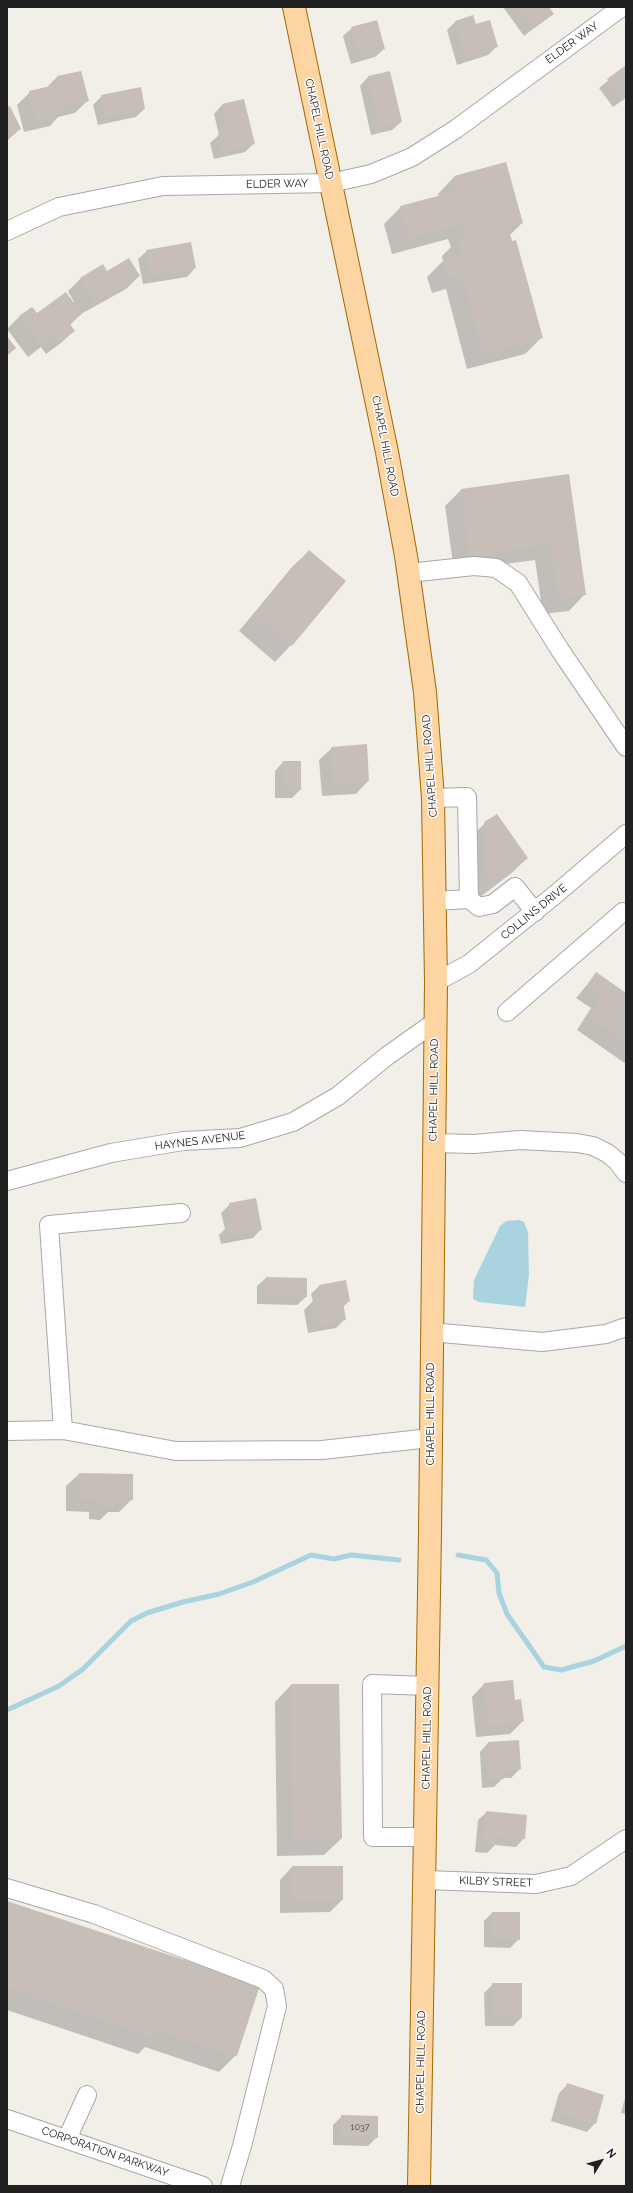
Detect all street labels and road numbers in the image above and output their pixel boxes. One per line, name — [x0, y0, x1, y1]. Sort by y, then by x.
street label: ELDER WAY — [543, 19, 601, 67]
street label: CHAPEL HILL ROAD — [302, 77, 336, 181]
street label: ELDER WAY — [246, 177, 308, 191]
street label: CHAPEL HILL ROAD — [369, 394, 401, 498]
street label: CHAPEL HILL ROAD — [420, 714, 440, 818]
street label: COLLINS DRIVE — [498, 881, 570, 943]
street label: CHAPEL HILL ROAD — [427, 1038, 441, 1142]
street label: HAYNES AVENUE — [154, 1129, 246, 1153]
street label: CHAPEL HILL ROAD — [424, 1363, 438, 1465]
street label: CHAPEL HILL ROAD — [420, 1686, 434, 1790]
street label: KILBY STREET — [459, 1874, 533, 1890]
street label: CHAPEL HILL ROAD — [414, 2010, 428, 2114]
street label: CORPORATION PARKWAY — [40, 2124, 170, 2180]

